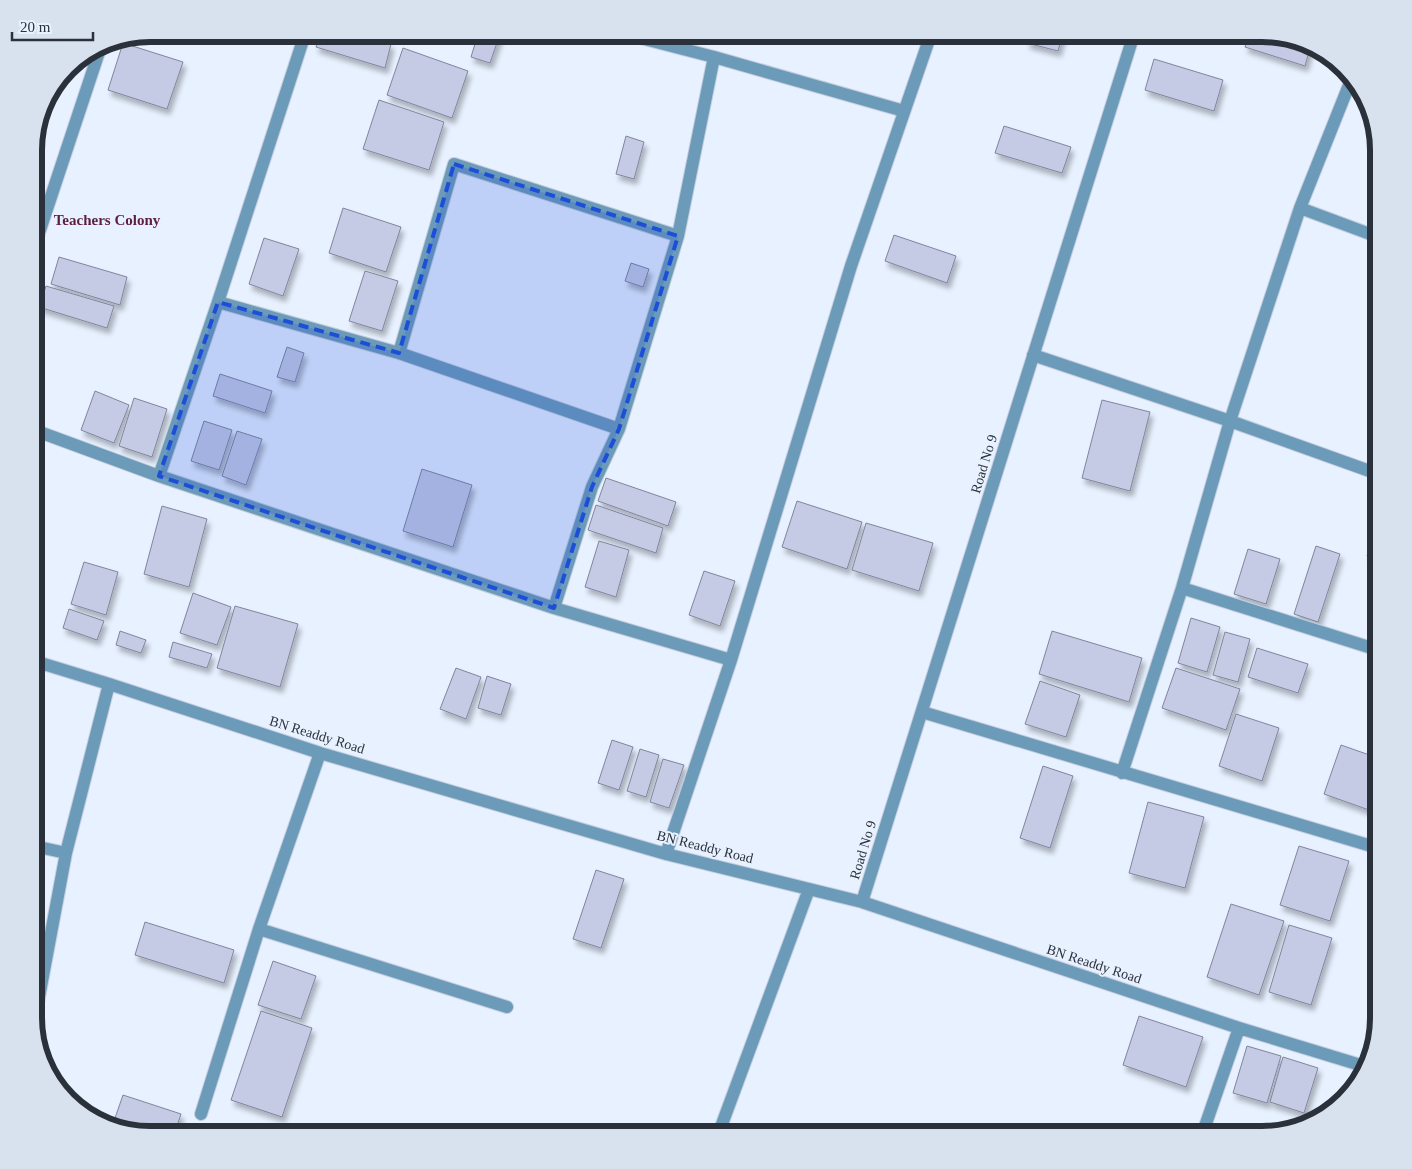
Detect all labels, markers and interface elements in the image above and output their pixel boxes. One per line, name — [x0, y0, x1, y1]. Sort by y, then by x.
scale bar — [12, 10, 94, 42]
text: 20 m — [20, 19, 51, 35]
district label: Teachers Colony — [54, 212, 161, 228]
street label: Road No 9 — [968, 433, 1000, 495]
street label: BN Readdy Road — [268, 713, 366, 757]
street label: Road No 9 — [847, 819, 879, 881]
street label: BN Readdy Road — [655, 828, 755, 866]
street label: BN Readdy Road — [1045, 942, 1143, 986]

